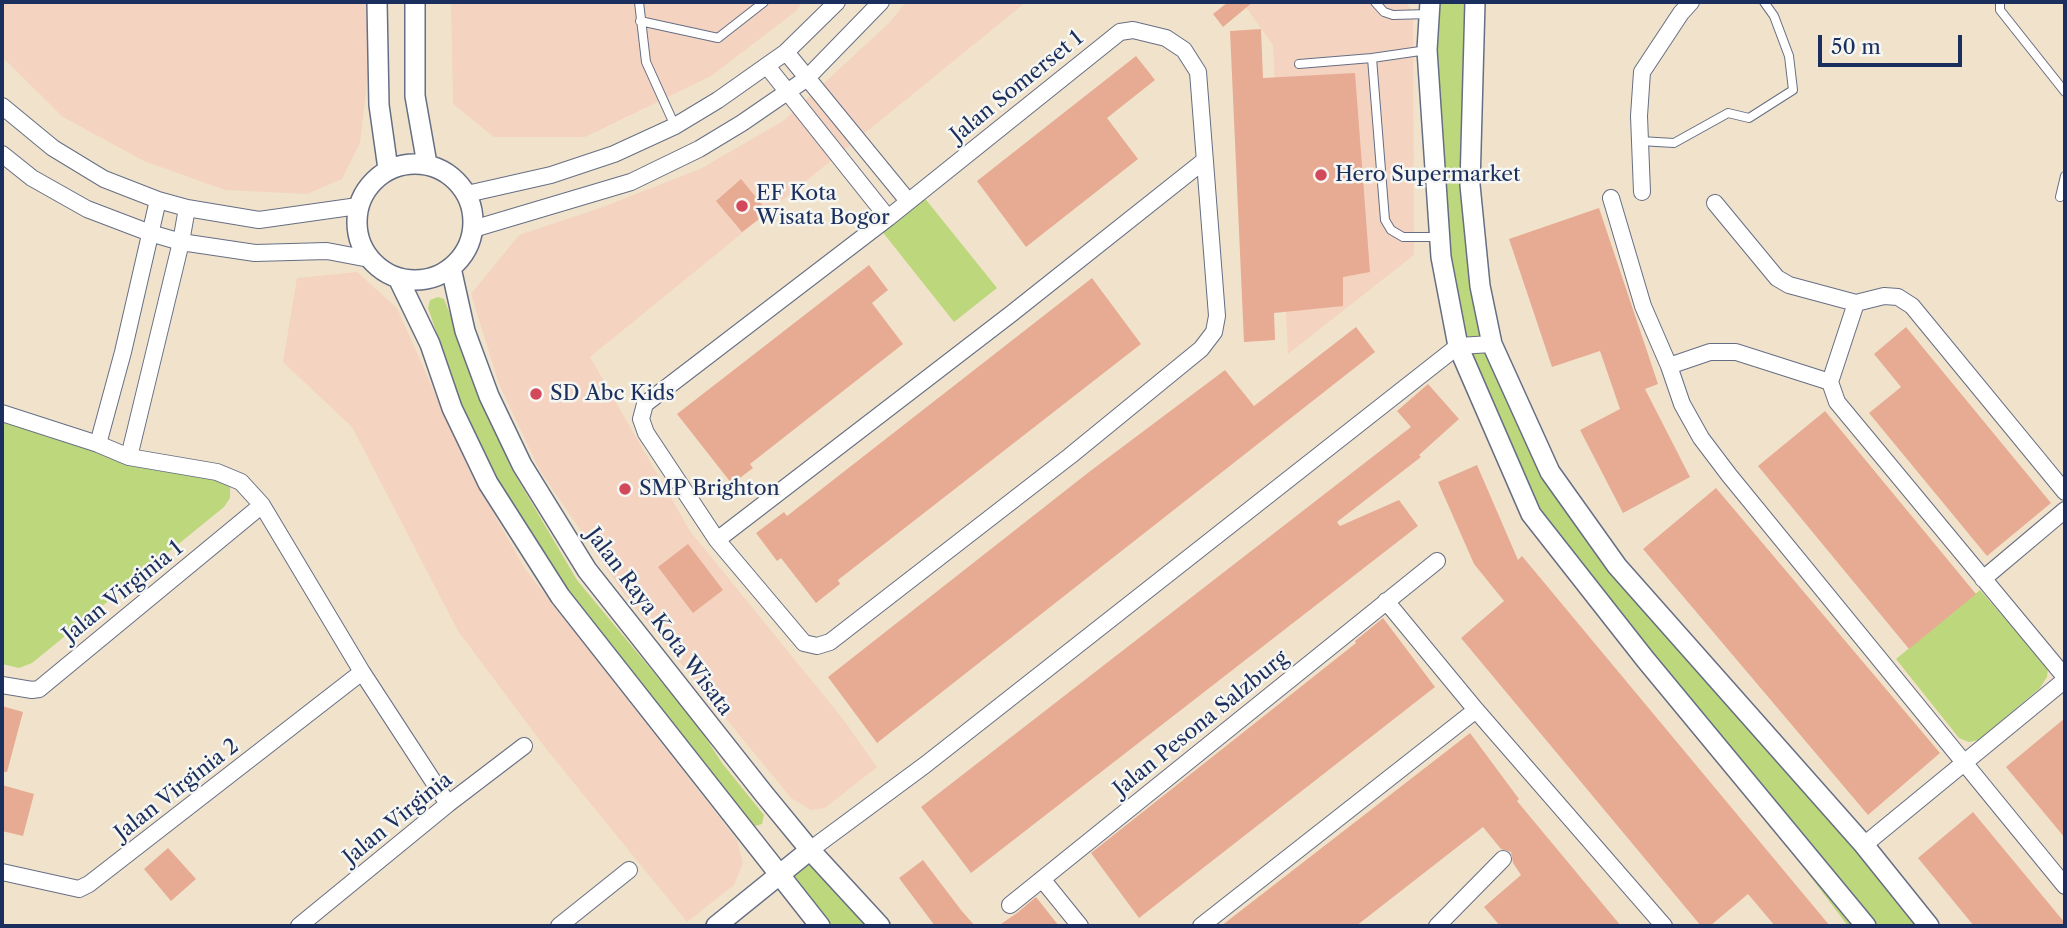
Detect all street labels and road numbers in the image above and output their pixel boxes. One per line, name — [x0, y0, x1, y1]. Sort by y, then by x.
street label: Jalan Somerset 1 — [946, 26, 1088, 148]
street label: Jalan Raya Kota Wisata — [580, 523, 738, 721]
street label: Jalan Virginia 1 — [58, 536, 188, 648]
street label: Jalan Pesona Salzburg — [1109, 646, 1293, 802]
street label: Jalan Virginia 2 — [110, 734, 244, 846]
street label: Jalan Virginia — [339, 767, 457, 871]

